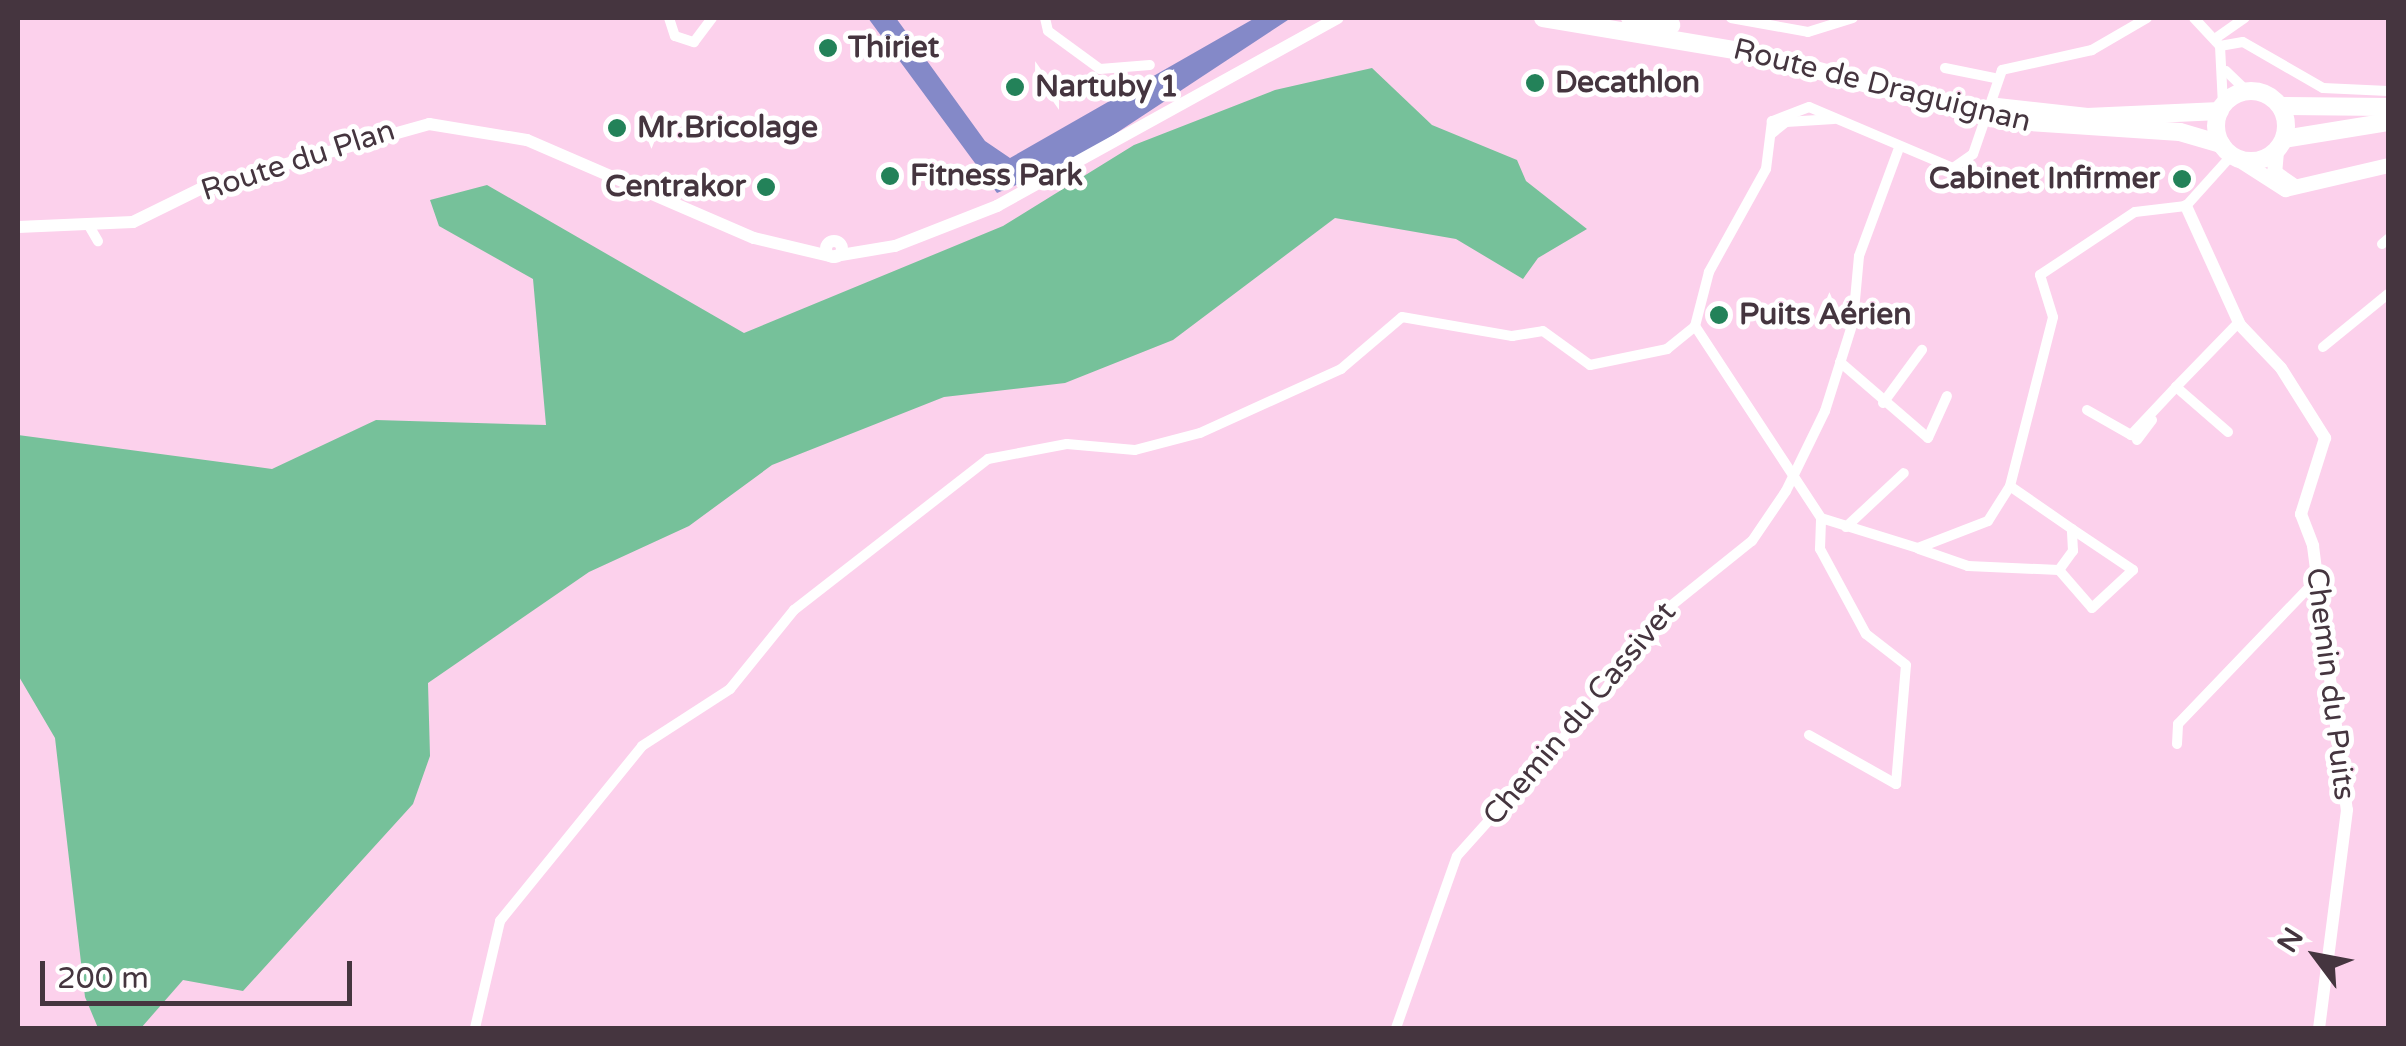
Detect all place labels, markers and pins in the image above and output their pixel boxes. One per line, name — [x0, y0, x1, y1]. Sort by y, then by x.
place label: Thiriet — [848, 30, 939, 66]
marker: Thiriet — [817, 37, 839, 59]
place label: Decathlon — [1555, 65, 1700, 101]
place label: Nartuby 1 — [1035, 69, 1179, 105]
marker: Decathlon — [1524, 72, 1546, 94]
marker: Nartuby 1 — [1004, 76, 1026, 98]
place label: Mr.Bricolage — [637, 110, 818, 146]
marker: Mr.Bricolage — [606, 117, 628, 139]
place label: Fitness Park — [910, 158, 1083, 194]
place label: Cabinet Infirmer — [1929, 161, 2160, 197]
marker: Fitness Park — [879, 165, 901, 187]
marker: Cabinet Infirmer — [2169, 166, 2195, 192]
place label: Centrakor — [605, 169, 746, 205]
marker: Centrakor — [755, 176, 777, 198]
place label: Puits Aérien — [1739, 297, 1912, 333]
marker: Puits Aérien — [1708, 304, 1730, 326]

